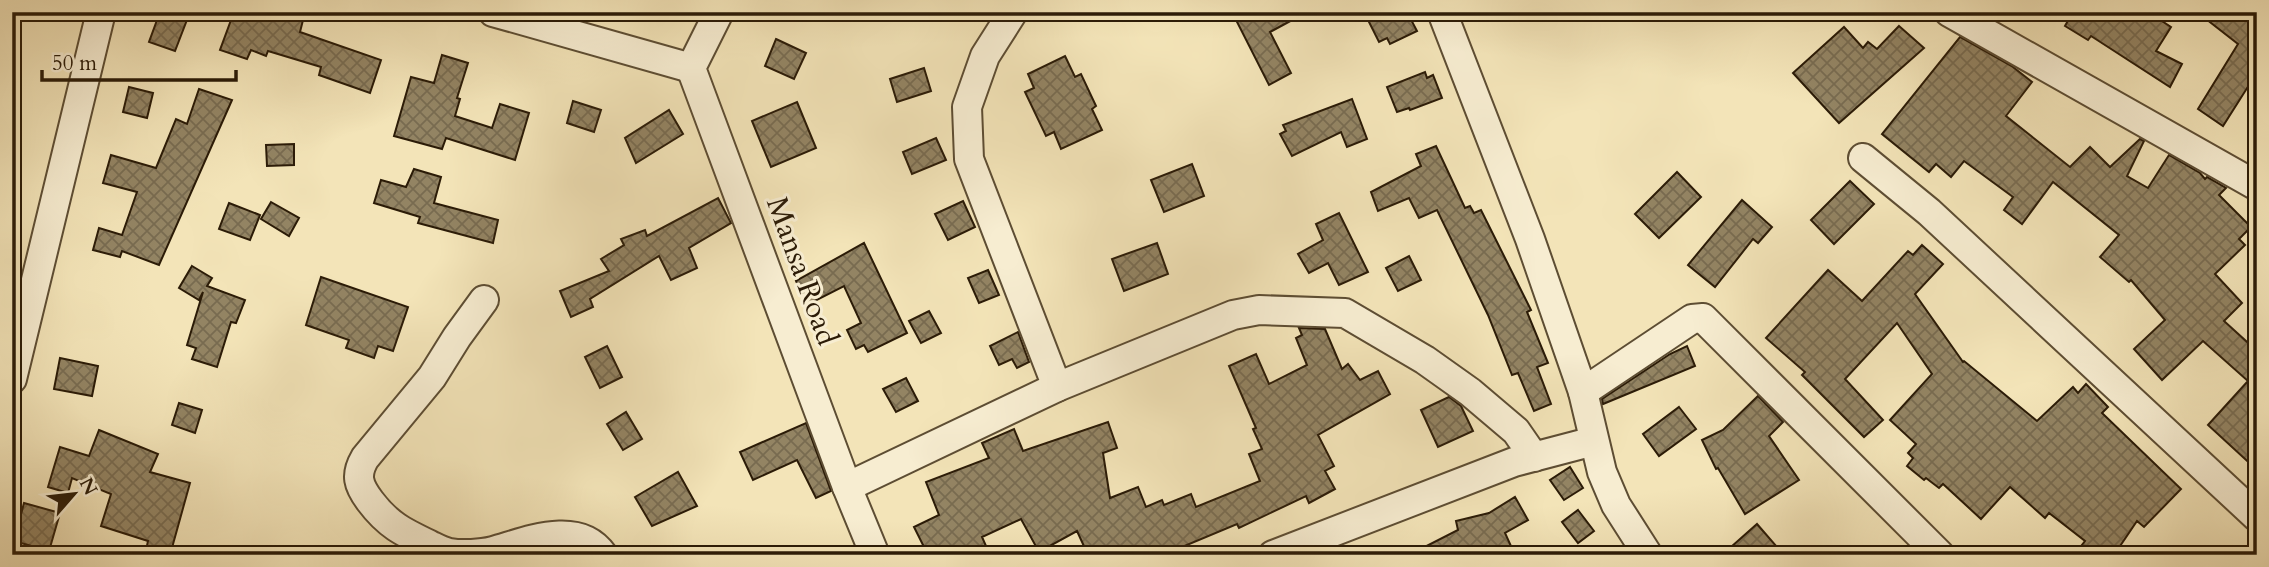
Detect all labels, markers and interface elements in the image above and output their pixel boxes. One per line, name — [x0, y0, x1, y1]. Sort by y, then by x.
scale bar — [42, 38, 236, 82]
text: 50 m — [52, 49, 97, 78]
street label: Mansa Road — [756, 191, 848, 351]
north arrow — [38, 458, 108, 528]
text: N — [73, 473, 104, 500]

